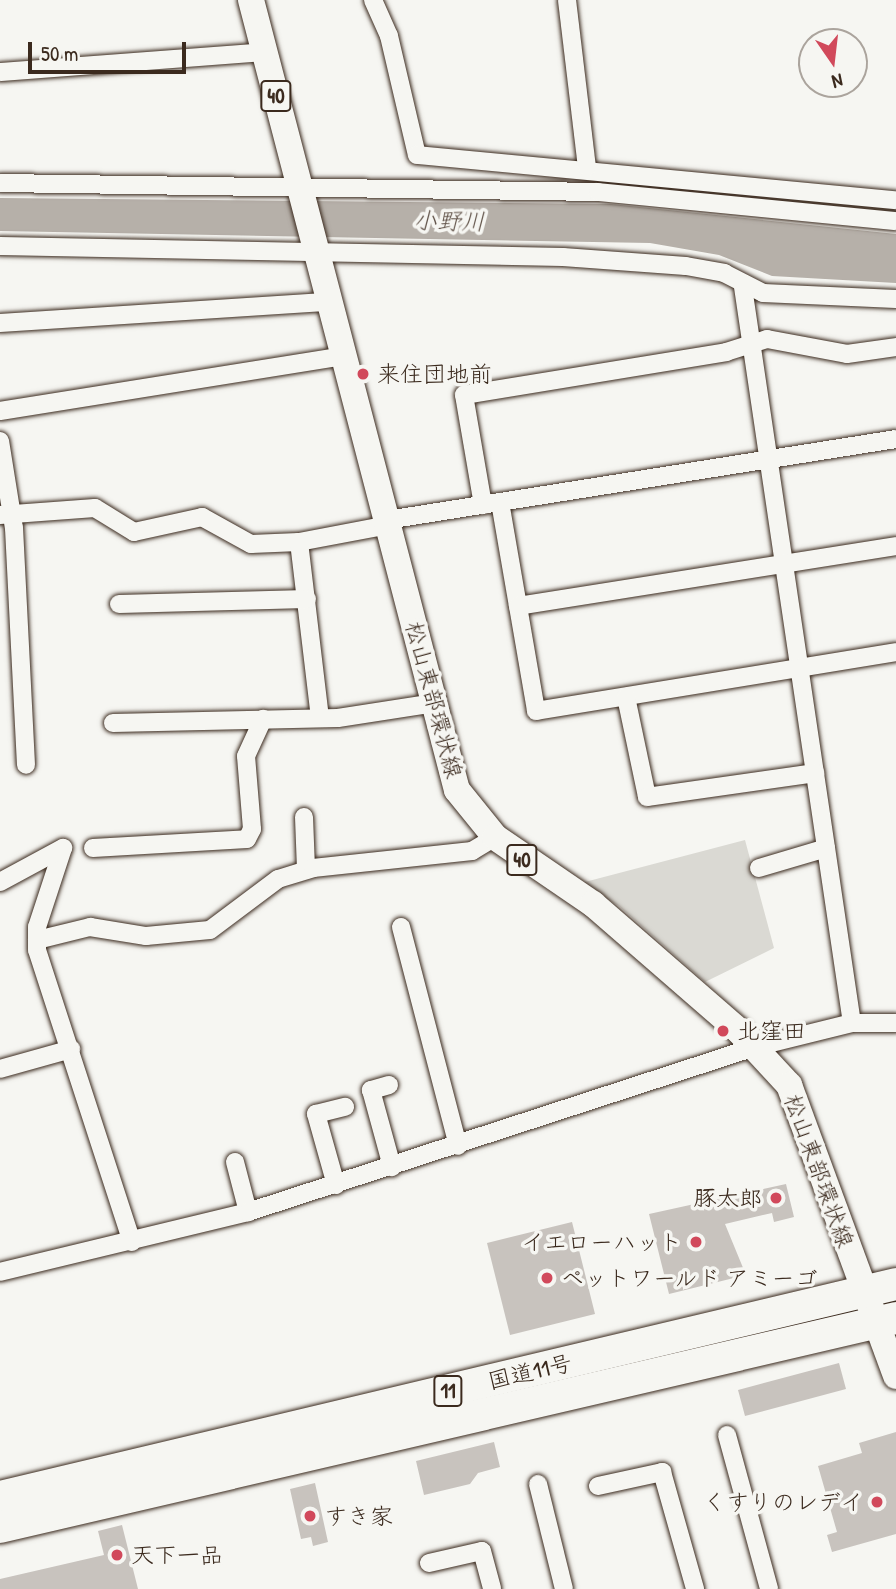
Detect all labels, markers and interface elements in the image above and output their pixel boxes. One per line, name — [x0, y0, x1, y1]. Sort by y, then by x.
scale bar — [32, 28, 189, 72]
north arrow — [798, 28, 868, 98]
text: 50 m — [41, 39, 78, 68]
text: N — [830, 68, 846, 95]
road number: 40 — [260, 78, 292, 114]
water label: 小野川 — [413, 206, 485, 236]
place label: 来住団地前 — [377, 360, 492, 388]
marker: 来住団地前 — [355, 366, 371, 382]
street label: 松山東部環状線 — [400, 619, 468, 781]
road number: 40 — [506, 842, 538, 878]
place label: 北窪田 — [737, 1017, 806, 1045]
marker: 北窪田 — [715, 1023, 731, 1039]
street label: 松山東部環状線 — [778, 1091, 860, 1251]
place label: 豚太郎 — [693, 1184, 762, 1212]
marker: 豚太郎 — [768, 1190, 784, 1206]
place label: イエローハット — [521, 1228, 682, 1256]
marker: イエローハット — [688, 1234, 704, 1250]
place label: ペットワールド アミーゴ — [561, 1264, 819, 1292]
marker: ペットワールド アミーゴ — [539, 1270, 555, 1286]
street label: 国道11号 — [485, 1349, 575, 1395]
road number: 11 — [432, 1374, 464, 1408]
place label: くすりのレデイ — [702, 1488, 863, 1516]
marker: くすりのレデイ — [869, 1494, 885, 1510]
place label: すき家 — [324, 1502, 393, 1530]
marker: すき家 — [302, 1508, 318, 1524]
place label: 天下一品 — [131, 1541, 223, 1569]
marker: 天下一品 — [109, 1547, 125, 1563]

